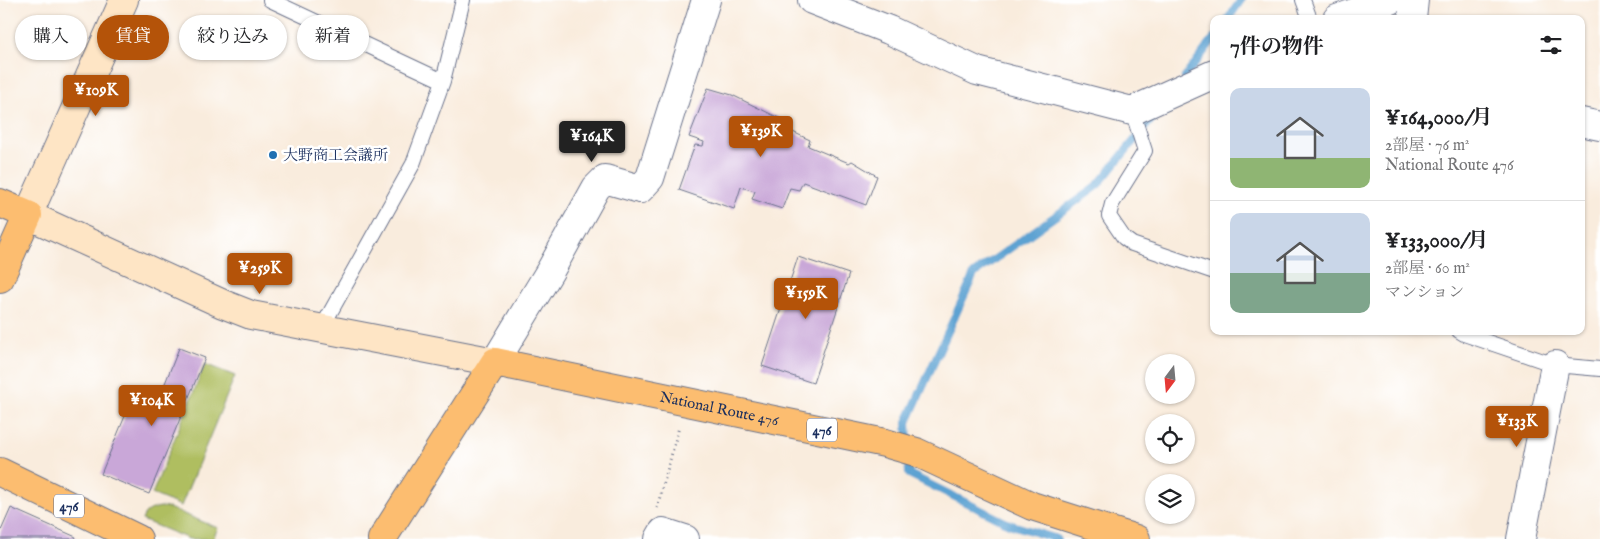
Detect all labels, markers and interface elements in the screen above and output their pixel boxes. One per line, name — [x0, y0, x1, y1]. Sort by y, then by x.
chip: 購入 — [15, 15, 87, 60]
chip: 賃貸 — [97, 15, 169, 60]
chip: 絞り込み — [179, 15, 287, 60]
chip: 新着 — [297, 15, 369, 60]
icon: filters — [1537, 31, 1565, 59]
text: 7件の物件 — [1230, 34, 1324, 61]
pin: ¥109K — [61, 74, 131, 117]
text: ¥109K — [74, 81, 118, 101]
text: ¥164,000/月 — [1385, 105, 1493, 132]
icon: home — [1270, 108, 1330, 168]
pin: ¥139K — [726, 116, 796, 158]
pin: ¥164K — [557, 120, 627, 163]
text: ¥139K — [740, 122, 782, 142]
text: ¥164K — [570, 127, 614, 147]
text: 2部屋 · 76 m² — [1385, 136, 1470, 156]
place label: 大野商工会議所 — [283, 146, 388, 165]
marker: 大野商工会議所 — [267, 149, 279, 161]
text: National Route 476 — [1385, 156, 1514, 176]
text: ¥133,000/月 — [1385, 228, 1489, 255]
icon: home — [1270, 233, 1330, 293]
pin: ¥259K — [225, 252, 295, 295]
text: ¥259K — [238, 259, 282, 279]
text: 2部屋 · 60 m² — [1385, 259, 1470, 279]
pin: ¥159K — [771, 278, 841, 320]
text: マンション — [1385, 283, 1464, 303]
text: ¥159K — [785, 284, 827, 304]
north arrow — [1145, 354, 1195, 404]
map controls — [1145, 354, 1195, 524]
pin: ¥104K — [117, 384, 187, 427]
street label: National Route 476 — [658, 387, 781, 431]
text: ¥104K — [130, 391, 174, 411]
pin: ¥133K — [1482, 406, 1552, 448]
text: ¥133K — [1496, 412, 1538, 432]
button: locate — [1145, 414, 1195, 464]
road number: 476 — [807, 418, 837, 442]
button: layers — [1145, 474, 1195, 524]
road number: 476 — [54, 494, 84, 518]

